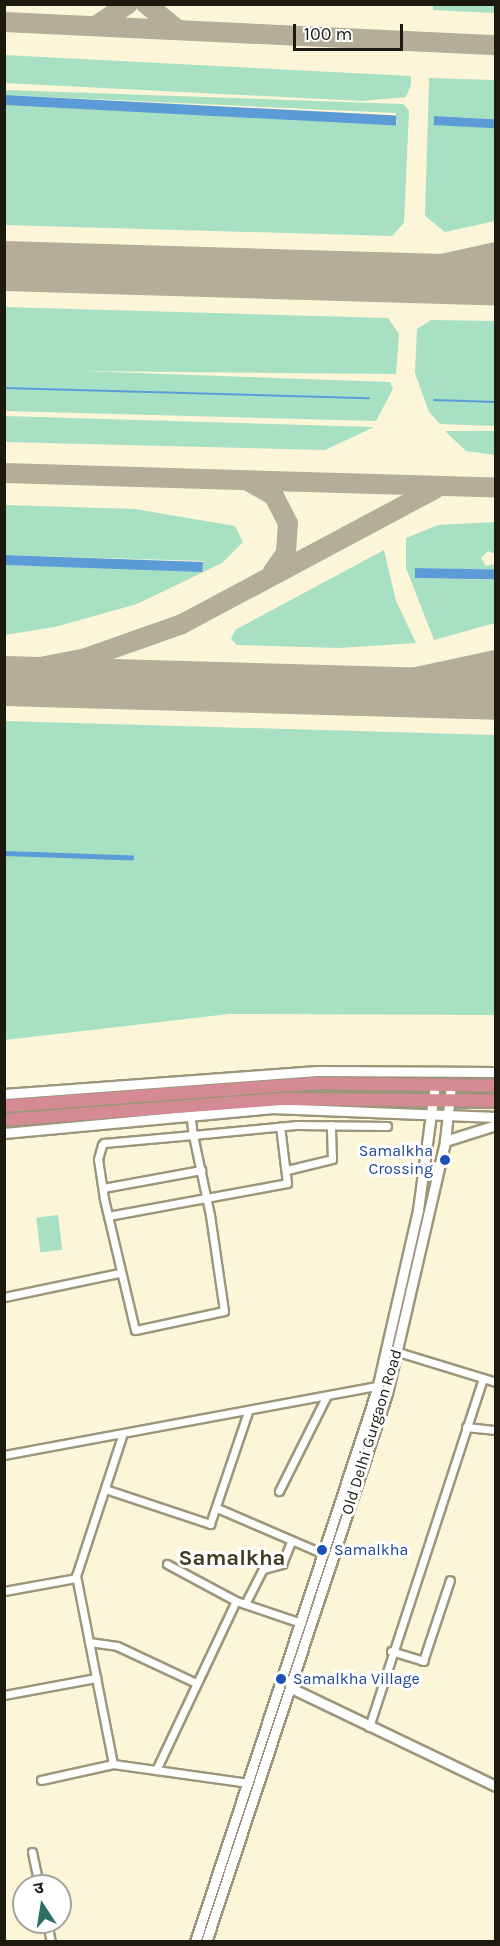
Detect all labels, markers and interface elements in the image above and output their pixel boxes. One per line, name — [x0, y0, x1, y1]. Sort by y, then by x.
scale bar — [296, 12, 406, 50]
text: 100 m — [304, 23, 352, 45]
place label: Samalkha Crossing — [359, 1141, 433, 1179]
marker: Samalkha Crossing — [438, 1153, 452, 1167]
street label: Old Delhi Gurgaon Road — [338, 1347, 406, 1517]
place label: Samalkha — [334, 1540, 408, 1560]
marker: Samalkha — [315, 1543, 329, 1557]
district label: Samalkha — [179, 1546, 285, 1572]
place label: Samalkha Village — [293, 1669, 420, 1689]
marker: Samalkha Village — [274, 1672, 288, 1686]
north arrow — [12, 1874, 72, 1934]
text: उ — [32, 1878, 45, 1898]

